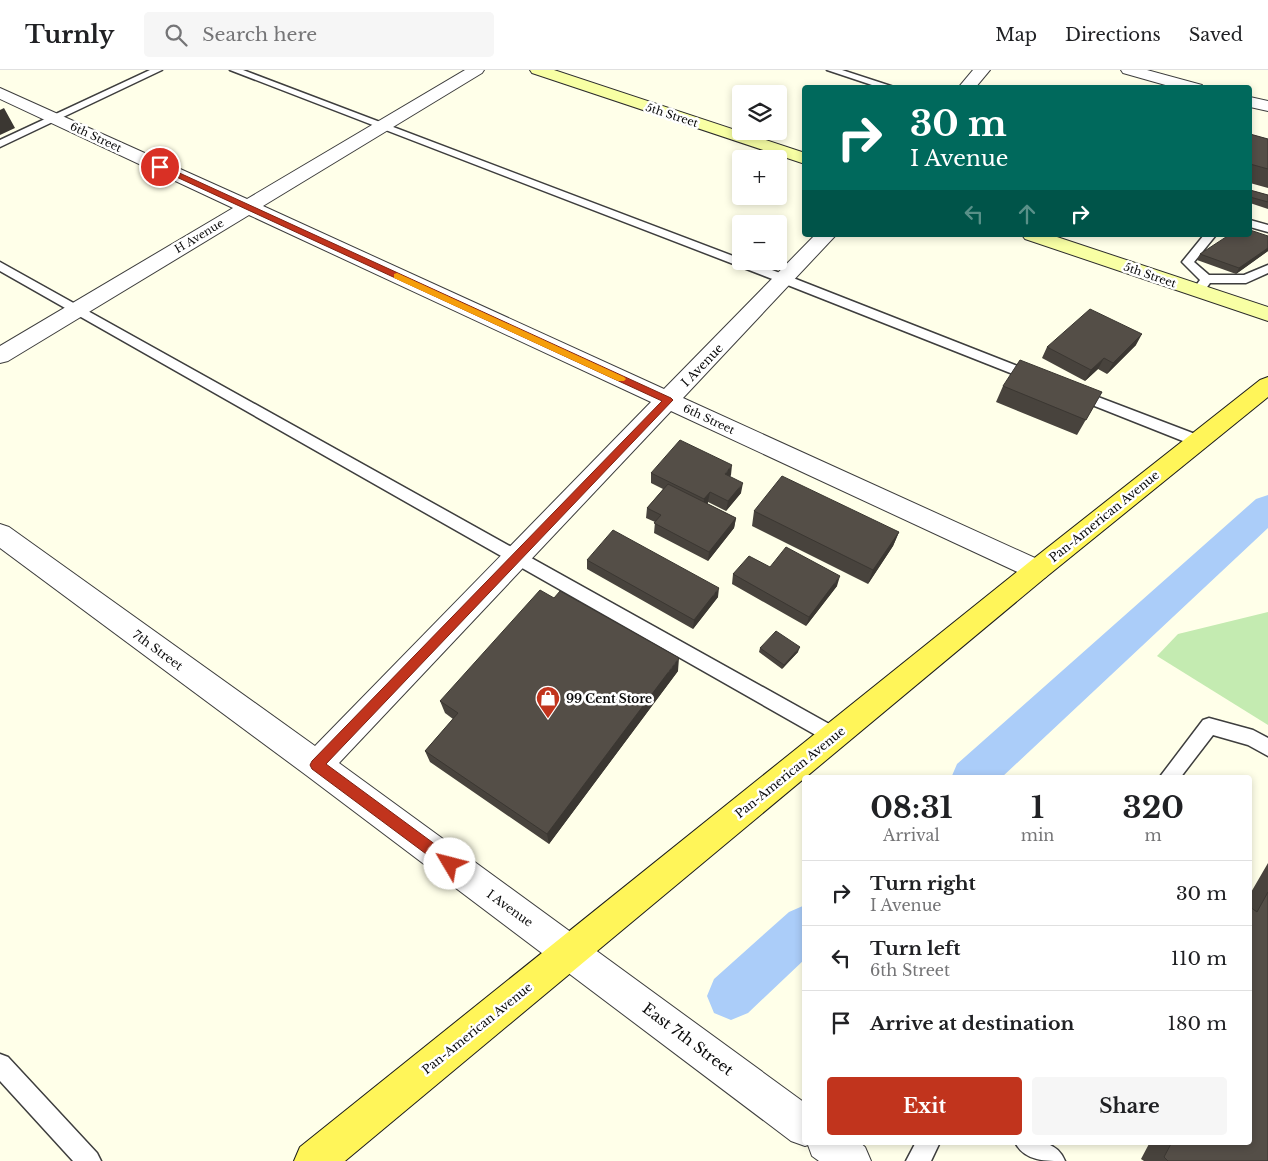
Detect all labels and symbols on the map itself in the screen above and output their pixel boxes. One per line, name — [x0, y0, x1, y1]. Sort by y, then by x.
street label: 5th Street — [644, 100, 701, 130]
street label: 6th Street — [68, 119, 125, 155]
pin — [139, 146, 181, 188]
street label: H Avenue — [172, 216, 226, 256]
street label: 5th Street — [1122, 260, 1179, 291]
street label: I Avenue — [678, 340, 726, 390]
street label: 6th Street — [681, 401, 738, 437]
street label: Pan-American Avenue — [1046, 467, 1162, 565]
street label: 7th Street — [130, 627, 186, 673]
shop icon: 99 Cent Store — [535, 685, 561, 719]
place label: 99 Cent Store — [566, 691, 652, 706]
street label: Pan-American Avenue — [732, 723, 848, 821]
position arrow — [423, 837, 475, 889]
street label: I Avenue — [484, 886, 536, 930]
street label: Pan-American Avenue — [419, 979, 535, 1077]
street label: East 7th Street — [639, 999, 737, 1080]

